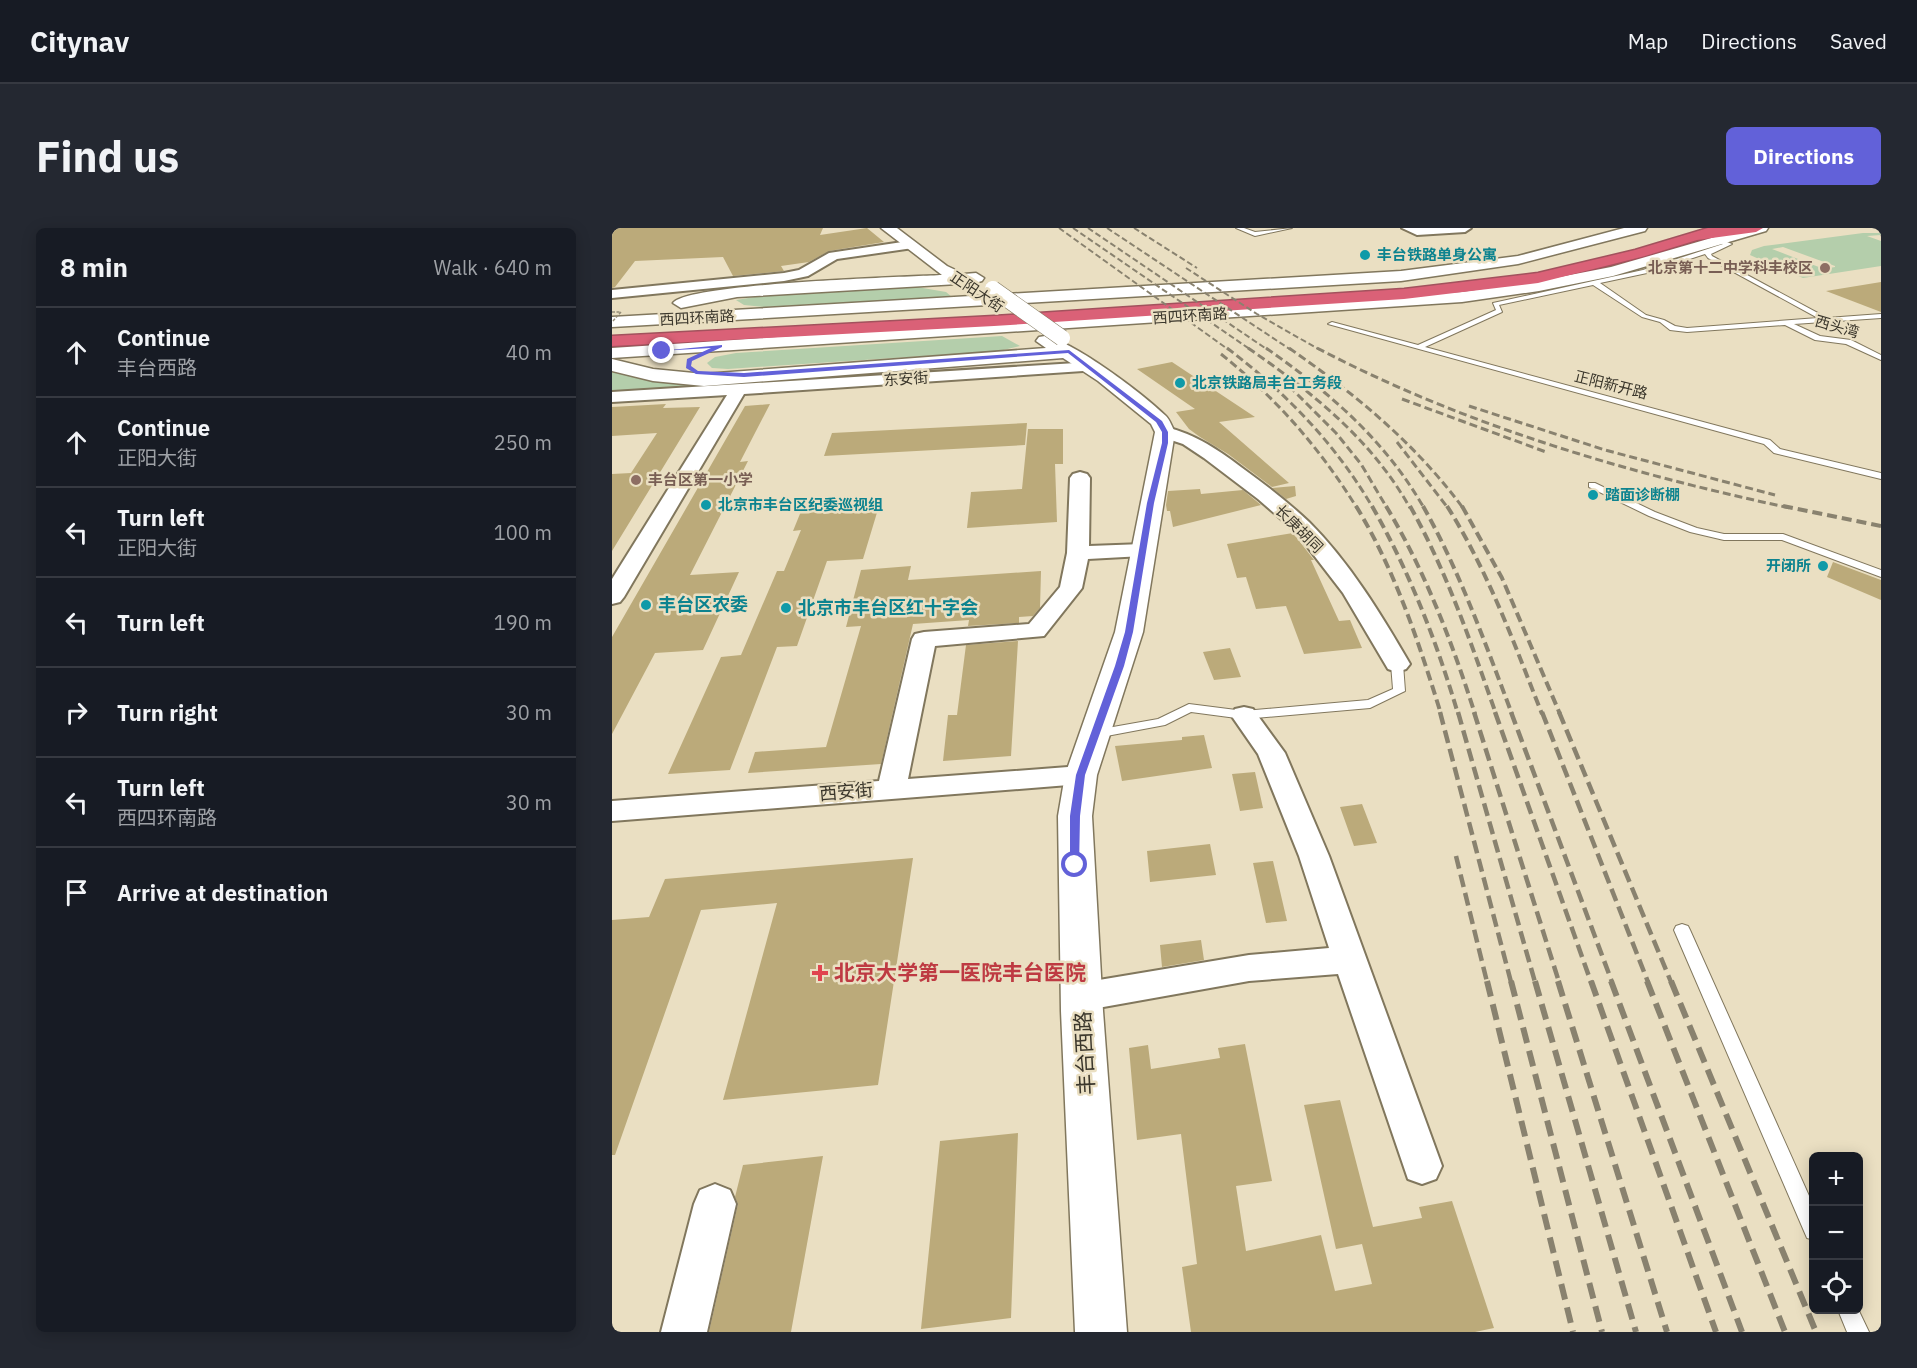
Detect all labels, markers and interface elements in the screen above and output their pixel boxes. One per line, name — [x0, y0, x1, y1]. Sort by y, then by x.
text: Citynav — [30, 23, 129, 60]
text: Map — [1628, 27, 1668, 55]
text: Directions — [1701, 27, 1797, 55]
text: Saved — [1830, 27, 1887, 55]
button: Directions — [1726, 127, 1881, 185]
text: Find us — [36, 129, 179, 184]
place label: 丰台铁路单身公寓 — [1377, 245, 1497, 264]
marker: 丰台铁路单身公寓 — [1358, 248, 1372, 262]
text: 8 min — [60, 250, 128, 284]
text: Walk · 640 m — [434, 254, 552, 281]
place label: 北京第十二中学科丰校区 — [1648, 258, 1813, 277]
marker: 北京第十二中学科丰校区 — [1818, 261, 1832, 275]
street label: 正阳大街 — [947, 267, 1007, 316]
street label: 西四环南路 — [1152, 303, 1228, 328]
street label: 西四环南路 — [659, 306, 735, 329]
street label: 西头湾 — [1813, 311, 1861, 342]
text: Continue — [117, 323, 210, 352]
icon: ahead — [60, 336, 93, 369]
route end — [648, 337, 674, 363]
text: 40 m — [506, 339, 552, 366]
text: 丰台西路 — [117, 354, 197, 381]
street label: 正阳新开路 — [1572, 366, 1650, 403]
street label: 东安街 — [883, 367, 929, 390]
place label: 北京铁路局丰台工务段 — [1192, 373, 1342, 392]
marker: 北京铁路局丰台工务段 — [1173, 376, 1187, 390]
text: Continue — [117, 413, 210, 442]
icon: ahead — [60, 426, 93, 459]
text: 250 m — [494, 429, 552, 456]
text: 正阳大街 — [117, 444, 197, 471]
place label: 丰台区第一小学 — [648, 470, 753, 489]
marker: 丰台区第一小学 — [629, 473, 643, 487]
place label: 踏面诊断棚 — [1605, 485, 1680, 504]
marker: 踏面诊断棚 — [1586, 488, 1600, 502]
place label: 北京市丰台区纪委巡视组 — [718, 495, 883, 514]
marker: 北京市丰台区纪委巡视组 — [699, 498, 713, 512]
street label: 长庚胡同 — [1271, 501, 1327, 557]
text: Turn left — [117, 503, 205, 532]
icon: left — [60, 516, 93, 549]
text: 100 m — [494, 519, 552, 546]
text: 正阳大街 — [117, 534, 197, 561]
place label: 开闭所 — [1766, 556, 1811, 575]
marker: 开闭所 — [1816, 559, 1830, 573]
place label: 丰台区农委 — [658, 593, 748, 616]
place label: 北京市丰台区红十字会 — [798, 596, 978, 619]
marker: 丰台区农委 — [639, 598, 653, 612]
marker: 北京市丰台区红十字会 — [779, 601, 793, 615]
icon: left — [60, 606, 93, 639]
text: Turn left — [117, 608, 205, 637]
text: 190 m — [494, 609, 552, 636]
icon: right — [60, 696, 93, 729]
text: Turn right — [117, 698, 218, 727]
text: 30 m — [506, 699, 552, 726]
text: Turn left — [117, 773, 205, 802]
street label: 西安街 — [818, 778, 874, 805]
icon: left — [60, 786, 93, 819]
text: 30 m — [506, 789, 552, 816]
text: 西四环南路 — [117, 804, 217, 831]
route start — [1061, 851, 1087, 877]
icon: arrive — [60, 876, 93, 909]
text: Arrive at destination — [117, 878, 328, 907]
place label: 北京大学第一医院丰台医院 — [834, 958, 1086, 986]
marker: 北京大学第一医院丰台医院 — [811, 964, 829, 982]
street label: 丰台西路 — [1068, 1010, 1100, 1096]
map controls — [1809, 1152, 1863, 1314]
button: + — [1809, 1152, 1863, 1206]
button: − — [1809, 1206, 1863, 1260]
button: locate — [1809, 1260, 1863, 1314]

